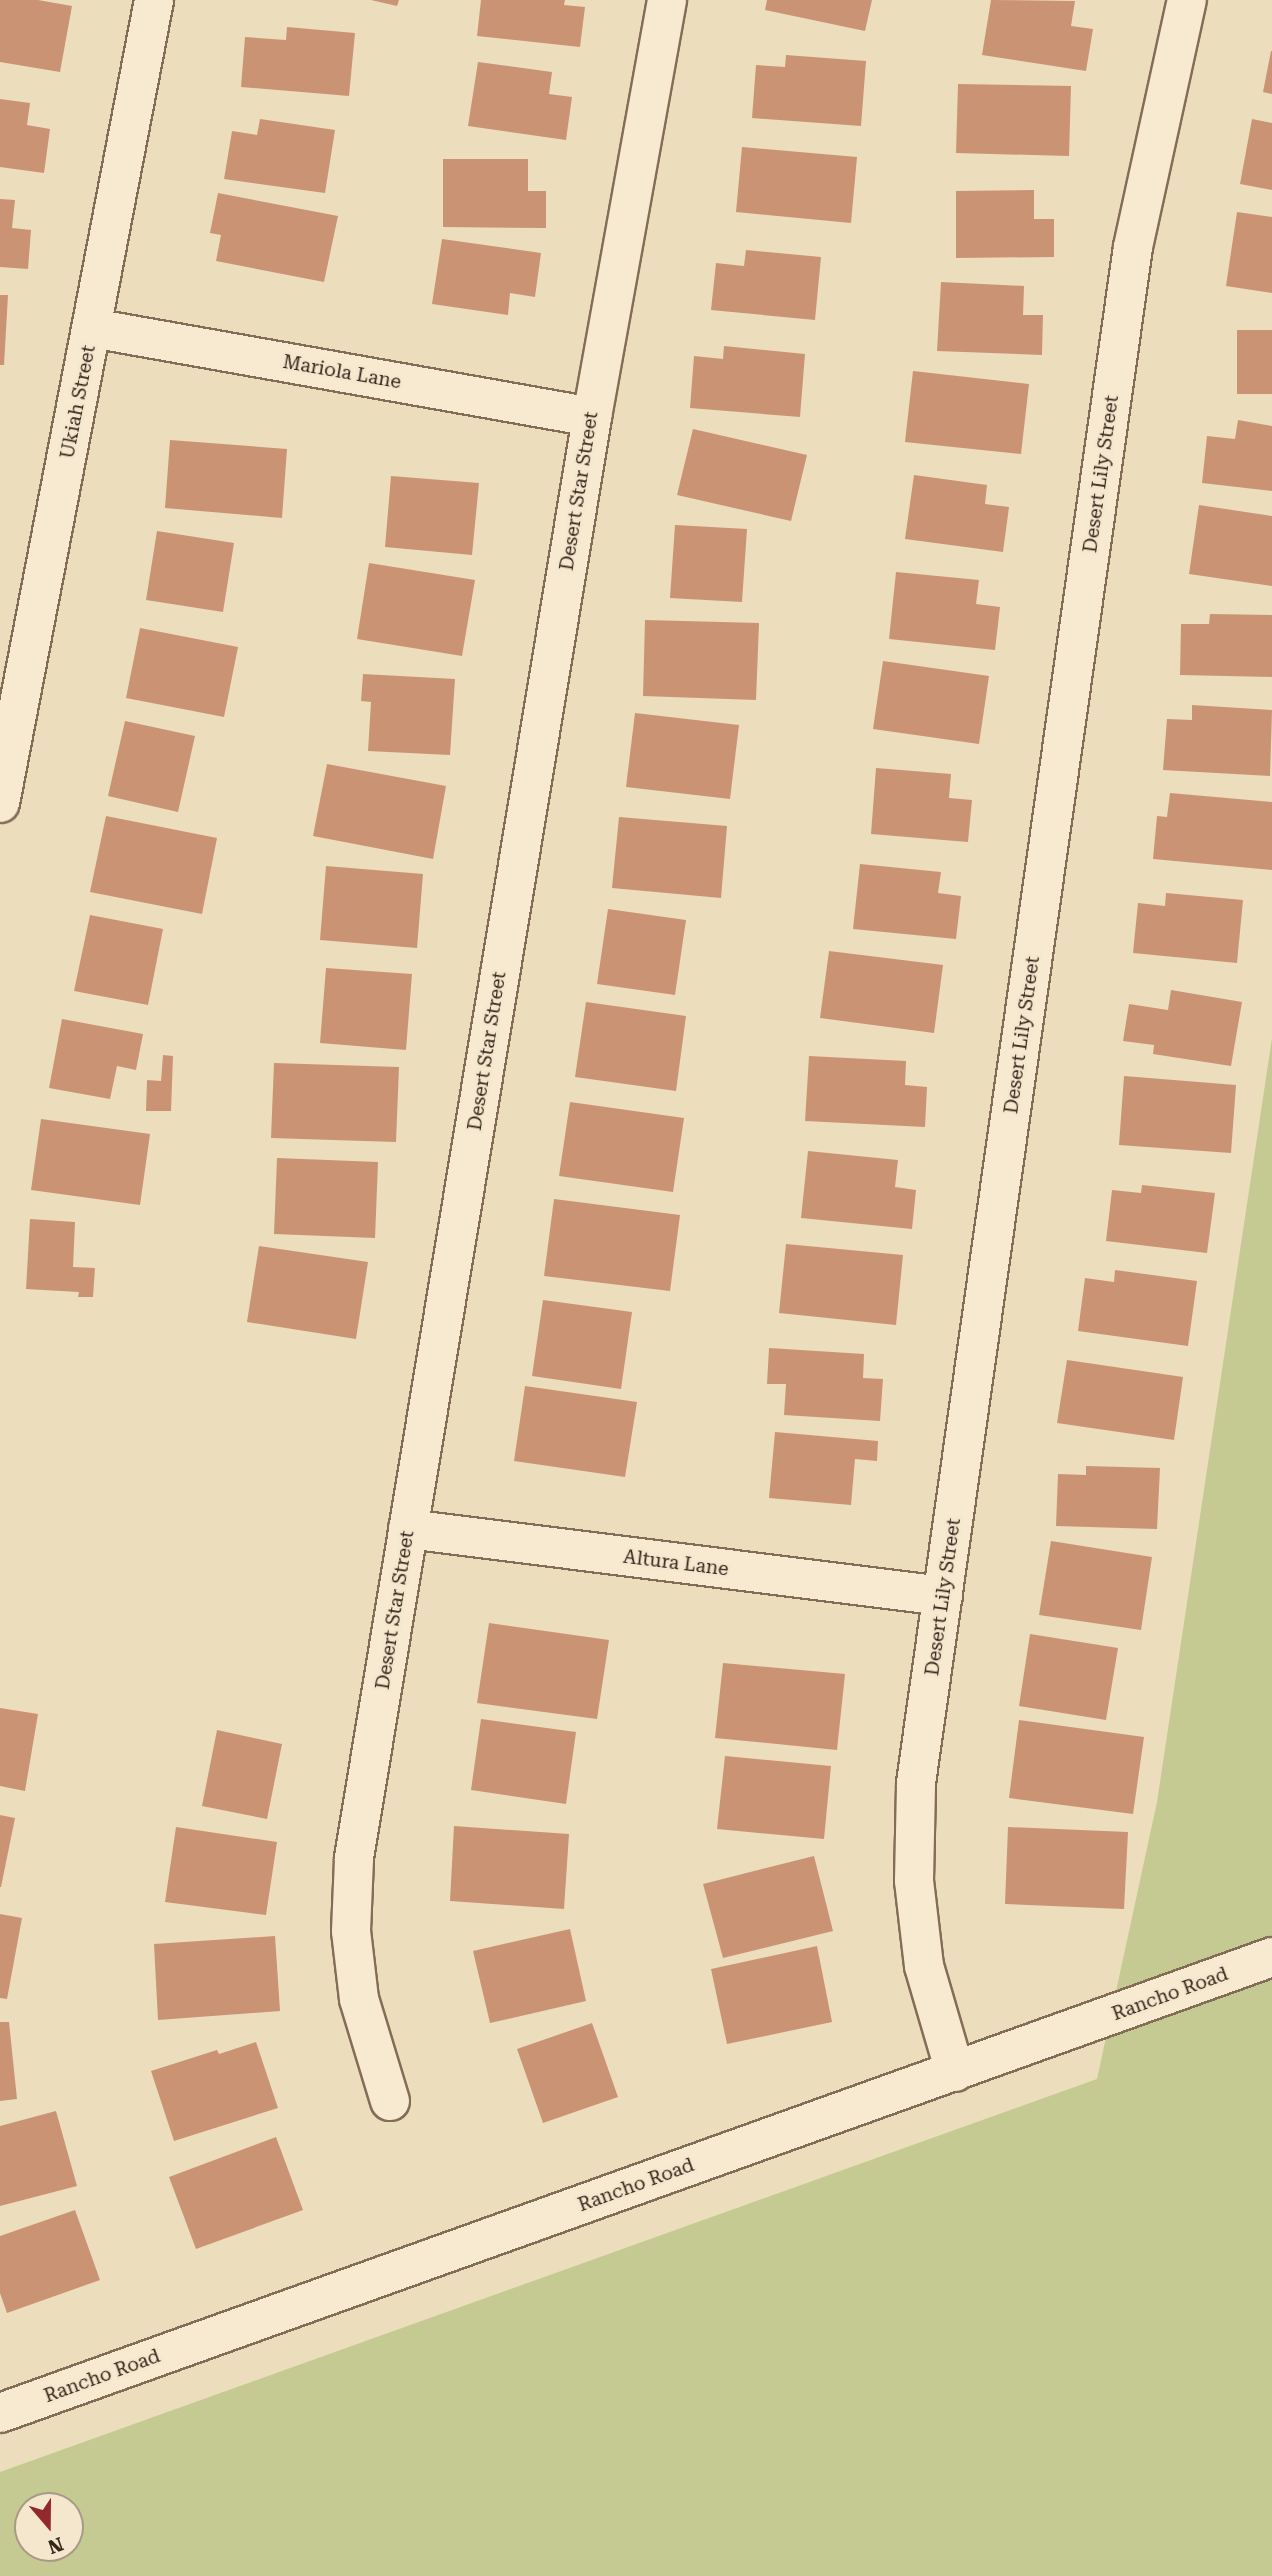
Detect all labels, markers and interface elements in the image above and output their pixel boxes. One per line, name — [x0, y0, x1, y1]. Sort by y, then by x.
street label: Ukiah Street — [56, 343, 100, 461]
street label: Mariola Lane — [281, 350, 403, 394]
street label: Desert Lily Street — [1079, 394, 1123, 554]
street label: Desert Star Street — [555, 410, 603, 572]
street label: Desert Lily Street — [1000, 955, 1044, 1115]
street label: Desert Star Street — [463, 970, 511, 1132]
street label: Desert Lily Street — [921, 1517, 965, 1677]
street label: Desert Star Street — [371, 1529, 419, 1691]
street label: Altura Lane — [622, 1545, 730, 1581]
street label: Rancho Road — [1109, 1962, 1231, 2026]
street label: Rancho Road — [575, 2153, 697, 2217]
street label: Rancho Road — [41, 2344, 163, 2408]
north arrow — [14, 2492, 84, 2562]
text: N — [45, 2532, 66, 2559]

